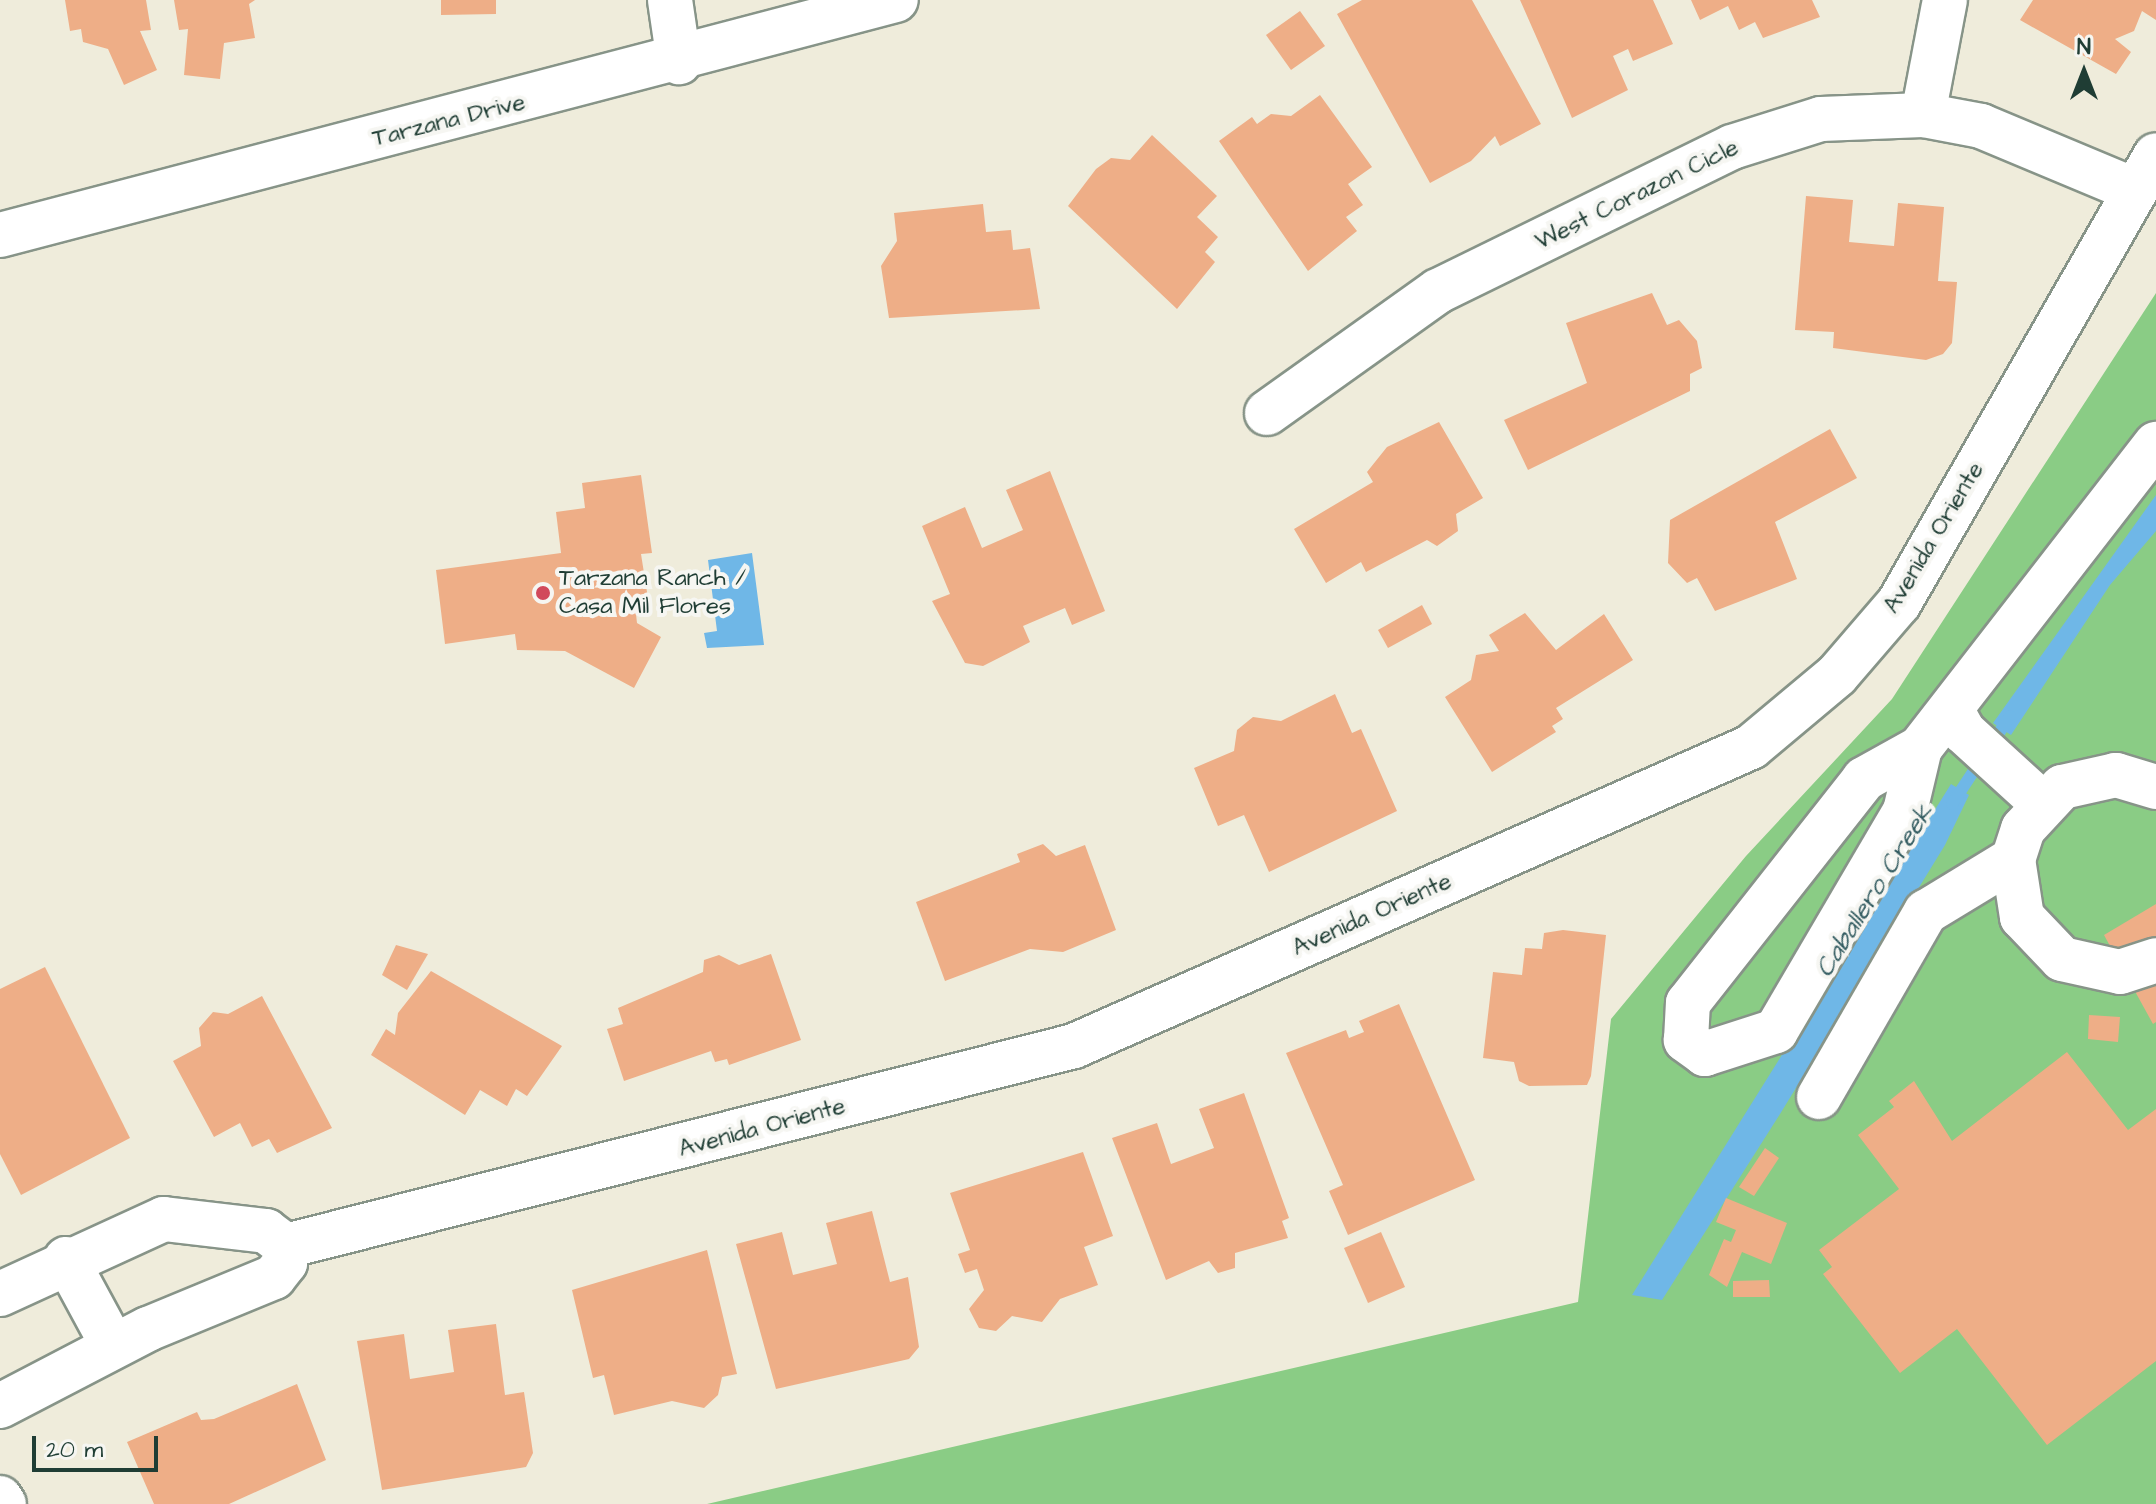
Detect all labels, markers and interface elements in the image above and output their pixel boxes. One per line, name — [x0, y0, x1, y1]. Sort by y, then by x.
north arrow — [2044, 32, 2124, 112]
text: N — [2077, 32, 2091, 63]
street label: Tarzana Drive — [370, 88, 528, 154]
street label: West Corazon Cicle — [1531, 133, 1743, 257]
street label: Avenida Oriente — [1878, 457, 1990, 619]
place label: Tarzana Ranch / Casa Mil Flores — [559, 565, 746, 621]
marker: Tarzana Ranch / Casa Mil Flores — [534, 584, 552, 602]
water label: Caballero Creek — [1809, 799, 1941, 983]
street label: Avenida Oriente — [1288, 867, 1456, 963]
street label: Avenida Oriente — [676, 1092, 848, 1164]
scale bar — [36, 1420, 162, 1470]
text: 20 m — [46, 1433, 103, 1467]

